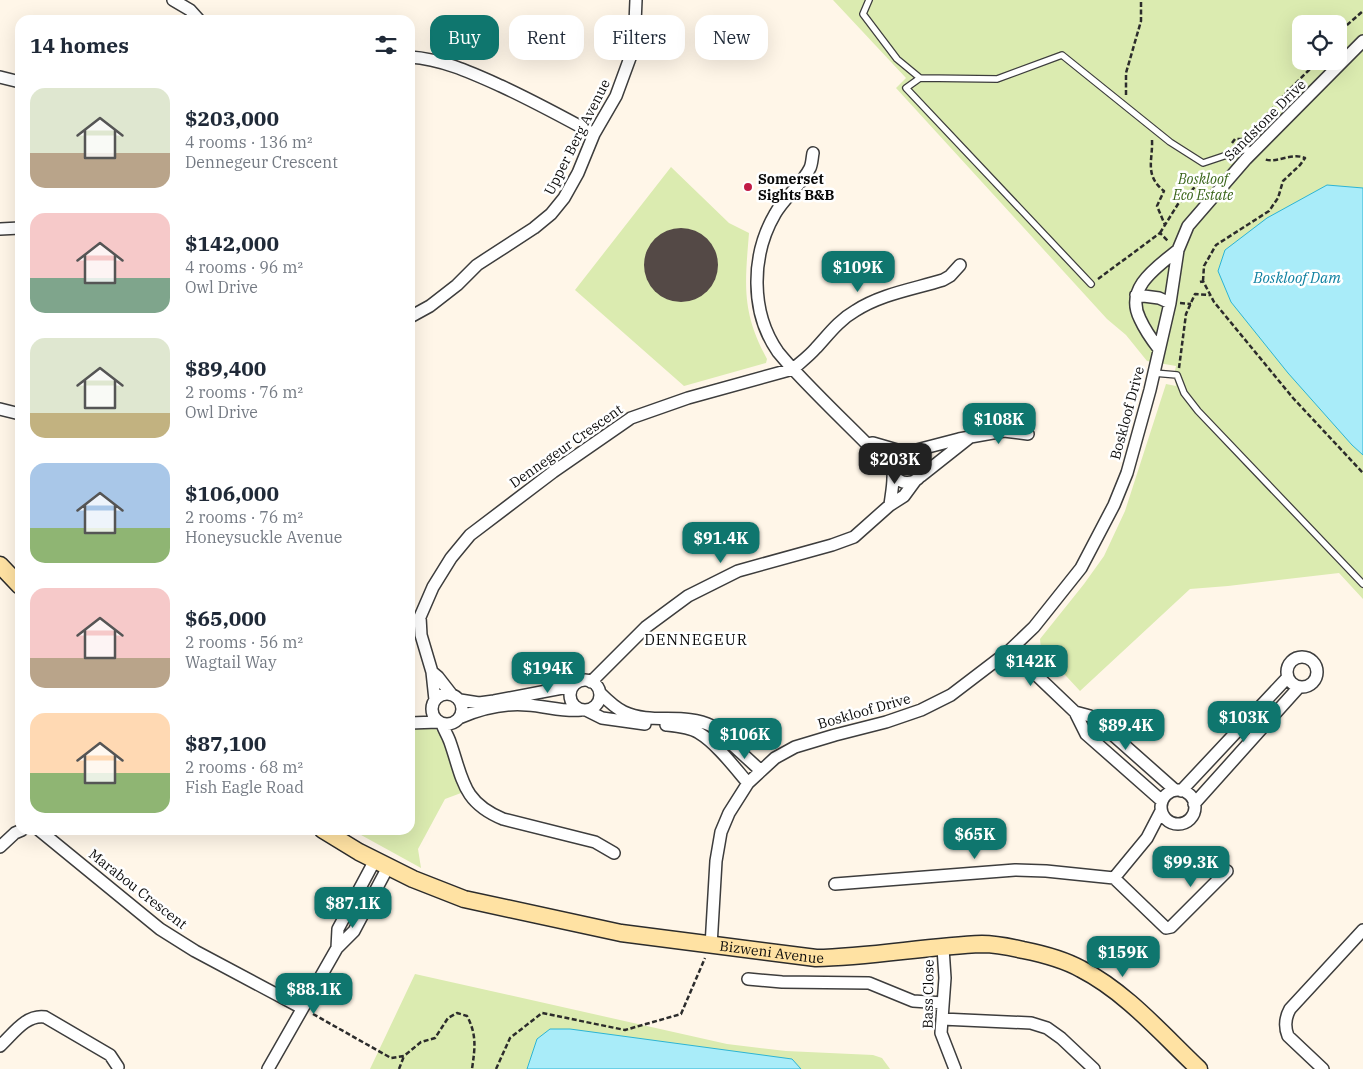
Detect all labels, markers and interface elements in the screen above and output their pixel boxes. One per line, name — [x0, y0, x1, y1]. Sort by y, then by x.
chip: Buy — [430, 15, 499, 60]
chip: Rent — [509, 15, 584, 60]
chip: Filters — [594, 15, 685, 60]
chip: New — [695, 15, 768, 60]
map controls — [1292, 15, 1347, 70]
button: locate — [1292, 15, 1347, 70]
text: 14 homes — [30, 31, 129, 59]
icon: filters — [372, 31, 400, 59]
street label: Sandstone Drive — [1220, 75, 1310, 165]
street label: Upper Berg Avenue — [540, 76, 614, 198]
text: $203,000 — [185, 104, 279, 132]
icon: home — [70, 108, 130, 168]
text: 4 rooms · 136 m² — [185, 132, 313, 152]
text: Dennegeur Crescent — [185, 152, 338, 172]
place label: Somerset Sights B&B — [758, 170, 834, 204]
park label: Boskloof Eco Estate — [1172, 170, 1234, 204]
marker: Somerset Sights B&B — [742, 181, 754, 193]
text: $142,000 — [185, 229, 279, 257]
icon: home — [70, 233, 130, 293]
pin: $109K — [823, 250, 893, 293]
text: 4 rooms · 96 m² — [185, 257, 303, 277]
text: $109K — [833, 257, 883, 277]
water label: Boskloof Dam — [1252, 268, 1341, 287]
text: Owl Drive — [185, 277, 258, 297]
text: $89,400 — [185, 354, 266, 382]
icon: home — [70, 358, 130, 418]
street label: Boskloof Drive — [1106, 364, 1148, 462]
text: 2 rooms · 76 m² — [185, 382, 303, 402]
street label: Dennegeur Crescent — [506, 400, 626, 492]
text: Owl Drive — [185, 402, 258, 422]
pin: $108K — [964, 402, 1034, 445]
text: $108K — [974, 409, 1024, 429]
pin: $203K — [860, 442, 930, 485]
text: $203K — [870, 449, 920, 469]
text: $106,000 — [185, 479, 279, 507]
icon: home — [70, 483, 130, 543]
text: 2 rooms · 76 m² — [185, 507, 303, 527]
pin: $91.4K — [680, 522, 762, 564]
text: Honeysuckle Avenue — [185, 527, 342, 547]
text: $91.4K — [693, 528, 749, 548]
text: $65,000 — [185, 604, 266, 632]
icon: home — [70, 608, 130, 668]
district label: DENNEGEUR — [644, 630, 748, 649]
text: 2 rooms · 56 m² — [185, 632, 303, 652]
pin: $142K — [996, 644, 1066, 687]
text: $142K — [1006, 651, 1056, 671]
text: Wagtail Way — [185, 652, 276, 672]
pin: $194K — [513, 652, 583, 694]
text: $194K — [523, 658, 573, 678]
street label: Boskloof Drive — [816, 689, 912, 733]
pin: $103K — [1209, 700, 1279, 743]
text: $103K — [1219, 707, 1269, 727]
pin: $89.4K — [1085, 708, 1167, 751]
text: $89.4K — [1098, 715, 1154, 735]
pin: $106K — [710, 718, 780, 760]
text: $106K — [720, 724, 770, 744]
text: $87,100 — [185, 729, 266, 757]
icon: home — [70, 733, 130, 793]
text: 2 rooms · 68 m² — [185, 757, 303, 777]
text: Fish Eagle Road — [185, 777, 304, 797]
pin: $65K — [945, 818, 1005, 860]
text: $65K — [955, 824, 996, 844]
street label: Marabou Crescent — [85, 845, 191, 933]
pin: $99.3K — [1150, 846, 1232, 888]
text: $99.3K — [1163, 852, 1219, 872]
pin: $87.1K — [312, 886, 394, 929]
text: $87.1K — [325, 893, 381, 913]
pin: $159K — [1088, 936, 1158, 978]
street label: Bizweni Avenue — [719, 937, 824, 967]
text: $159K — [1098, 942, 1148, 962]
street label: Bass Close — [918, 959, 938, 1029]
pin: $88.1K — [273, 972, 355, 1015]
text: $88.1K — [286, 979, 342, 999]

